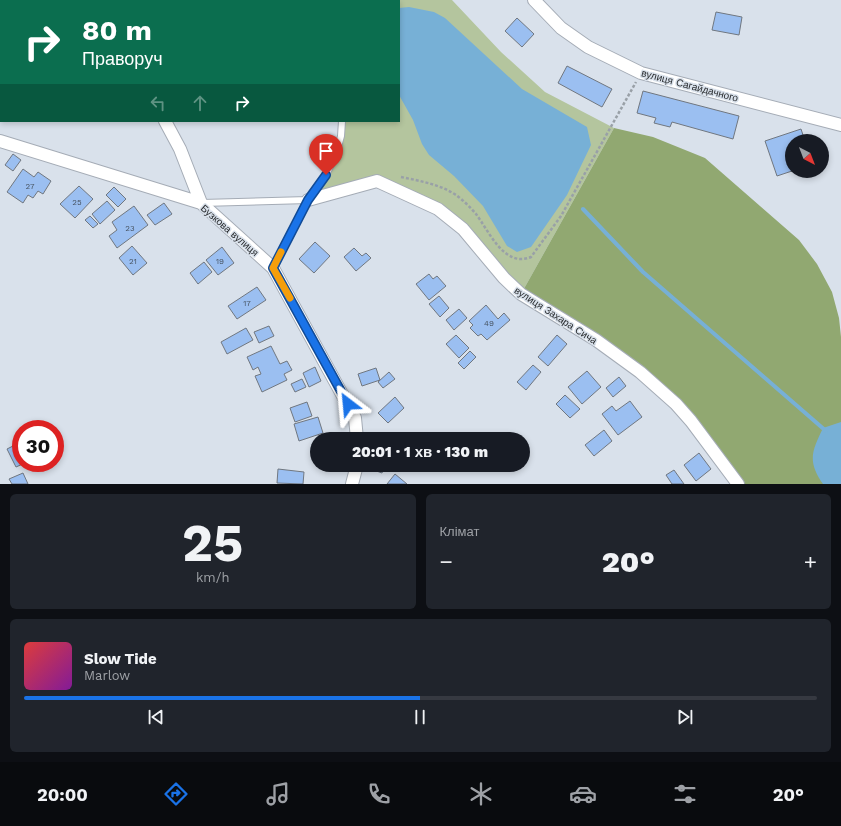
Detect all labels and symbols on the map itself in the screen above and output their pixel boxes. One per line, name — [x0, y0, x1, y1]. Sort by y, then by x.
street label: вулиця Сагайдачного — [640, 67, 740, 104]
pin — [309, 134, 343, 175]
north arrow — [785, 134, 829, 178]
house number: 27 — [26, 182, 35, 191]
house number: 25 — [72, 198, 82, 207]
street label: Бузкова вулиця — [199, 202, 261, 258]
house number: 23 — [125, 224, 135, 233]
house number: 21 — [129, 257, 137, 266]
house number: 19 — [216, 257, 224, 266]
street label: вулиця Захара Сича — [512, 285, 599, 346]
house number: 17 — [243, 299, 251, 308]
house number: 49 — [484, 319, 494, 328]
position arrow — [327, 383, 369, 425]
speed limit sign: 30 — [12, 420, 64, 472]

